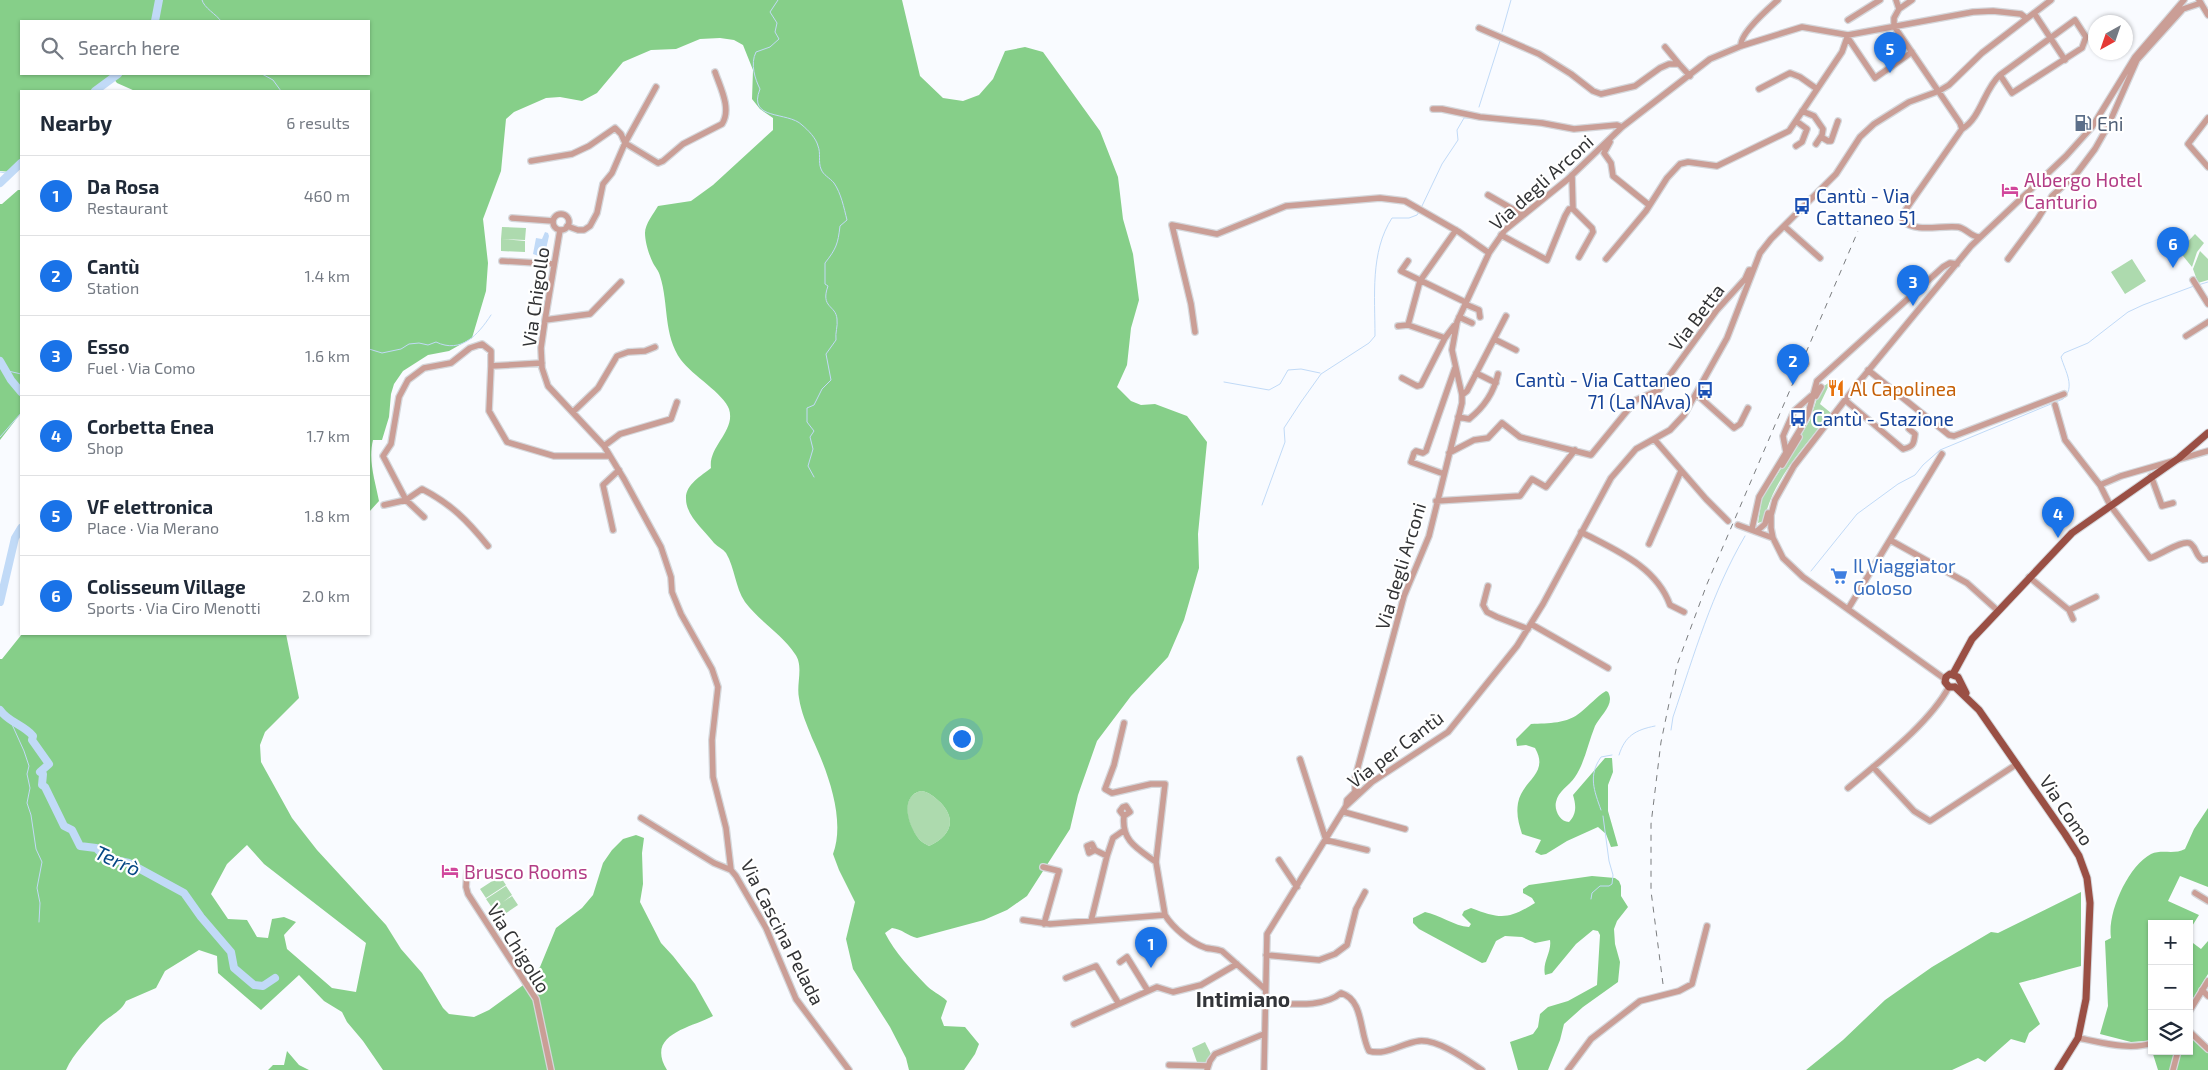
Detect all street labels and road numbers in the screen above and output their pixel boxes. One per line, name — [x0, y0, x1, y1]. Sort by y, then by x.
street label: Via degli Arconi — [1484, 129, 1598, 235]
street label: Via Chigollo — [517, 245, 553, 349]
street label: Via Betta — [1663, 279, 1729, 355]
street label: Via degli Arconi — [1370, 500, 1430, 632]
street label: Via per Cantù — [1343, 706, 1447, 792]
street label: Via Como — [2035, 770, 2099, 850]
street label: Via Cascina Pelada — [736, 855, 830, 1009]
street label: Via Chigollo — [483, 899, 555, 997]

